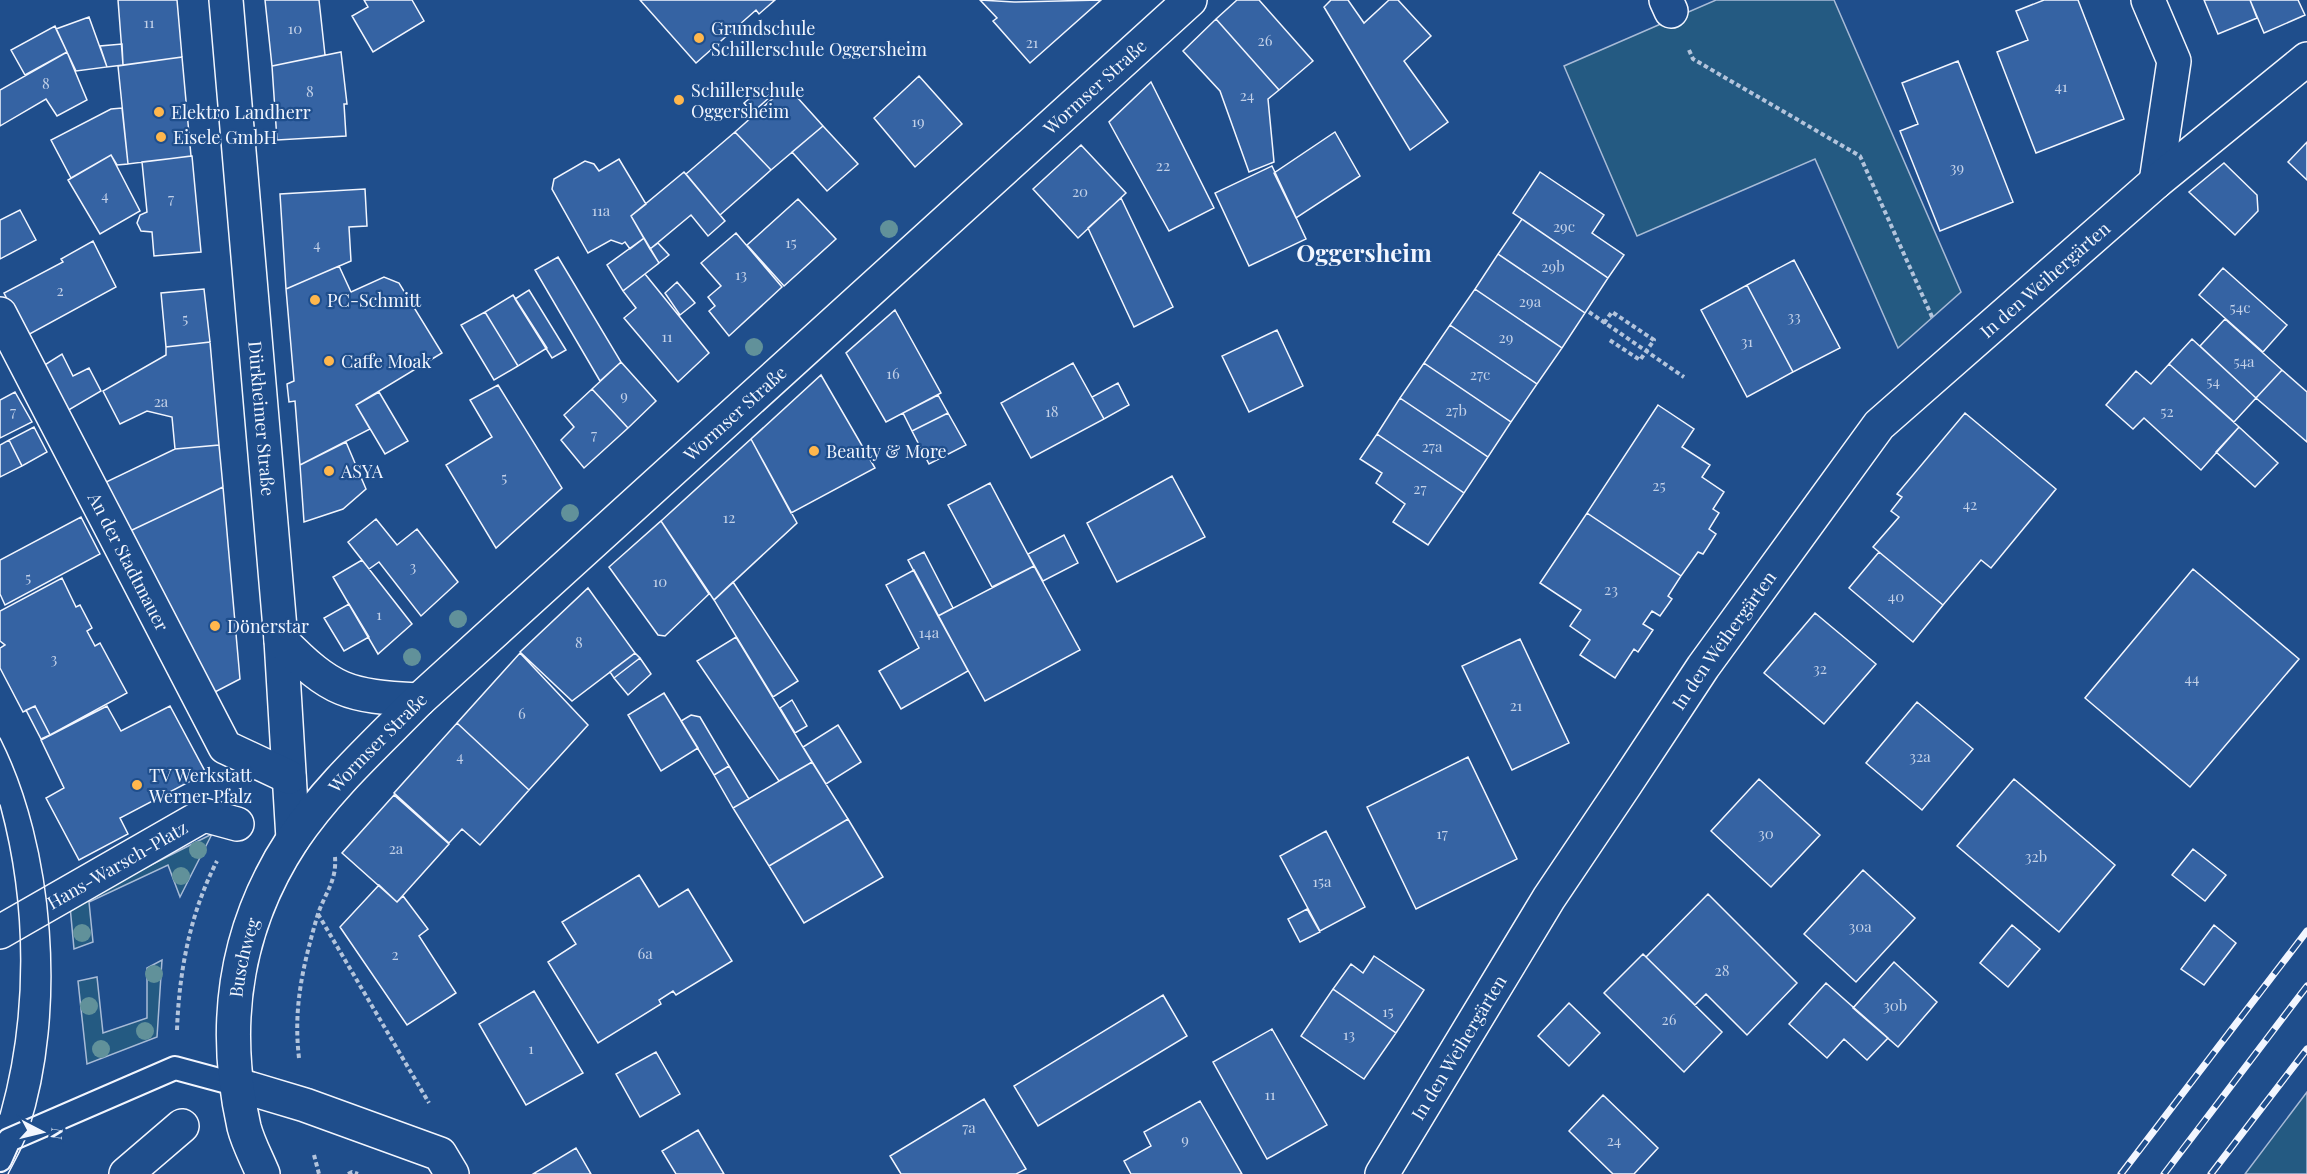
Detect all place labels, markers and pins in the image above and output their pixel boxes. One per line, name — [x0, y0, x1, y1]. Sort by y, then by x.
place label: Grundschule Schillerschule Oggersheim — [711, 16, 927, 61]
marker: Grundschule Schillerschule Oggersheim — [692, 31, 706, 45]
place label: Schillerschule Oggersheim — [691, 78, 804, 123]
marker: Schillerschule Oggersheim — [672, 93, 686, 107]
place label: Elektro Landherr — [171, 100, 311, 124]
marker: Elektro Landherr — [152, 105, 166, 119]
place label: Eisele GmbH — [173, 125, 277, 149]
marker: Eisele GmbH — [154, 130, 168, 144]
place label: PC-Schmitt — [327, 288, 422, 312]
marker: PC-Schmitt — [308, 293, 322, 307]
place label: Caffe Moak — [341, 349, 432, 373]
marker: Caffe Moak — [322, 354, 336, 368]
place label: Beauty & More — [826, 439, 947, 463]
marker: Beauty & More — [807, 444, 821, 458]
place label: ASYA — [340, 459, 384, 483]
marker: ASYA — [322, 464, 336, 478]
place label: Dönerstar — [227, 614, 309, 638]
marker: Dönerstar — [208, 619, 222, 633]
place label: TV Werkstatt Werner Pfalz — [148, 763, 253, 808]
marker: TV Werkstatt Werner Pfalz — [130, 778, 144, 792]

